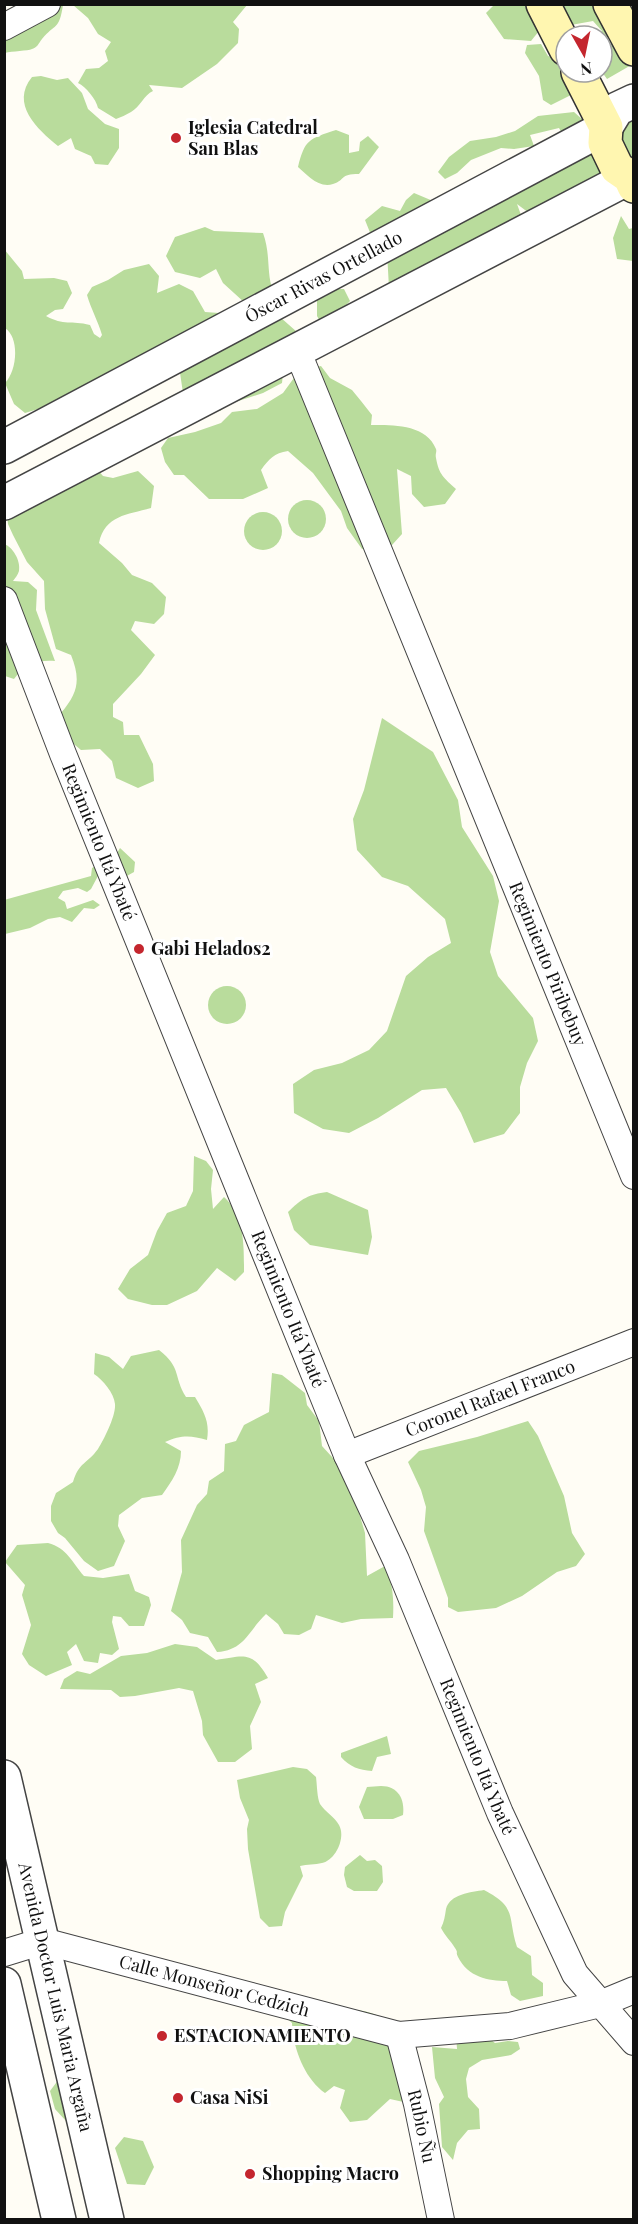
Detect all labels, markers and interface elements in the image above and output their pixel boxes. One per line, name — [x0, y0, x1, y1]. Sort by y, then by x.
north arrow — [554, 24, 614, 84]
text: N — [579, 58, 594, 81]
place label: Iglesia Catedral San Blas — [188, 115, 318, 160]
marker: Iglesia Catedral San Blas — [169, 131, 183, 145]
street label: Óscar Rivas Ortellado — [240, 225, 406, 328]
street label: Regimiento Itá Ybaté — [57, 760, 142, 924]
street label: Regimiento Piribebuy — [504, 878, 593, 1049]
place label: Gabi Helados2 — [151, 936, 271, 960]
marker: Gabi Helados2 — [132, 942, 146, 956]
street label: Regimiento Itá Ybaté — [246, 1227, 331, 1391]
street label: Coronel Rafael Franco — [402, 1353, 578, 1442]
street label: Regimiento Itá Ybaté — [435, 1674, 522, 1839]
street label: Avenida Doctor Luis Maria Argaña — [13, 1859, 99, 2134]
street label: Calle Monseñor Cedzich — [117, 1949, 313, 2022]
place label: ESTACIONAMIENTO — [174, 2023, 351, 2047]
marker: ESTACIONAMIENTO — [155, 2029, 169, 2043]
place label: Casa NiSi — [190, 2085, 269, 2109]
street label: Rubio Ñu — [403, 2086, 442, 2166]
marker: Casa NiSi — [171, 2091, 185, 2105]
place label: Shopping Macro — [262, 2161, 399, 2185]
marker: Shopping Macro — [243, 2167, 257, 2181]

